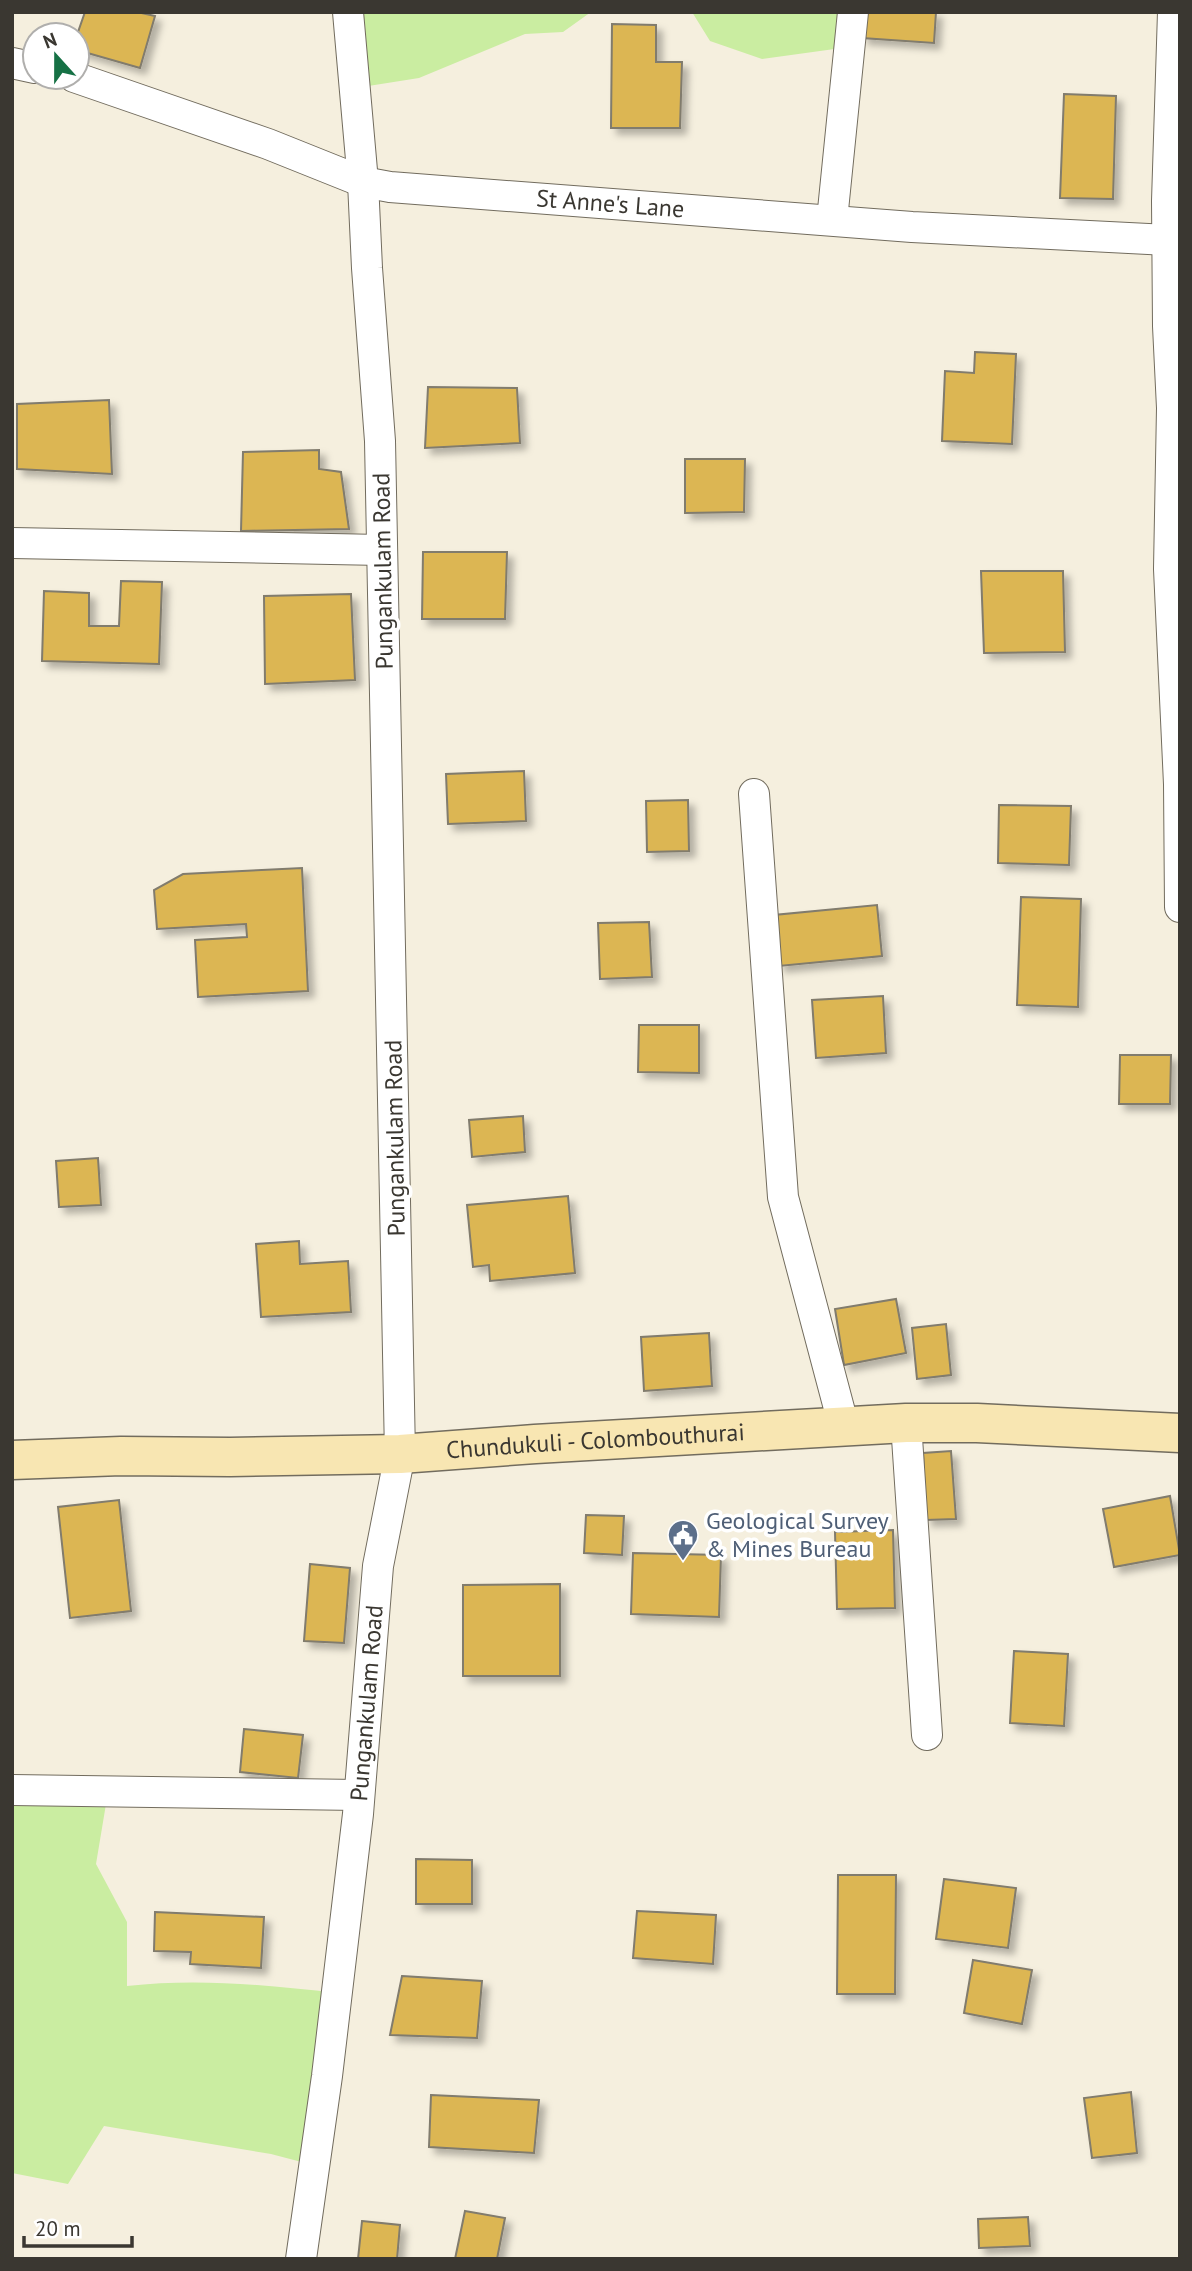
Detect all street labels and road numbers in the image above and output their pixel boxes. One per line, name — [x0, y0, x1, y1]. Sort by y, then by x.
street label: St Anne's Lane — [535, 182, 685, 225]
street label: Pungankulam Road — [365, 472, 400, 670]
street label: Pungankulam Road — [377, 1039, 412, 1237]
street label: Chundukuli - Colombouthurai — [445, 1416, 746, 1466]
street label: Pungankulam Road — [343, 1604, 390, 1802]

